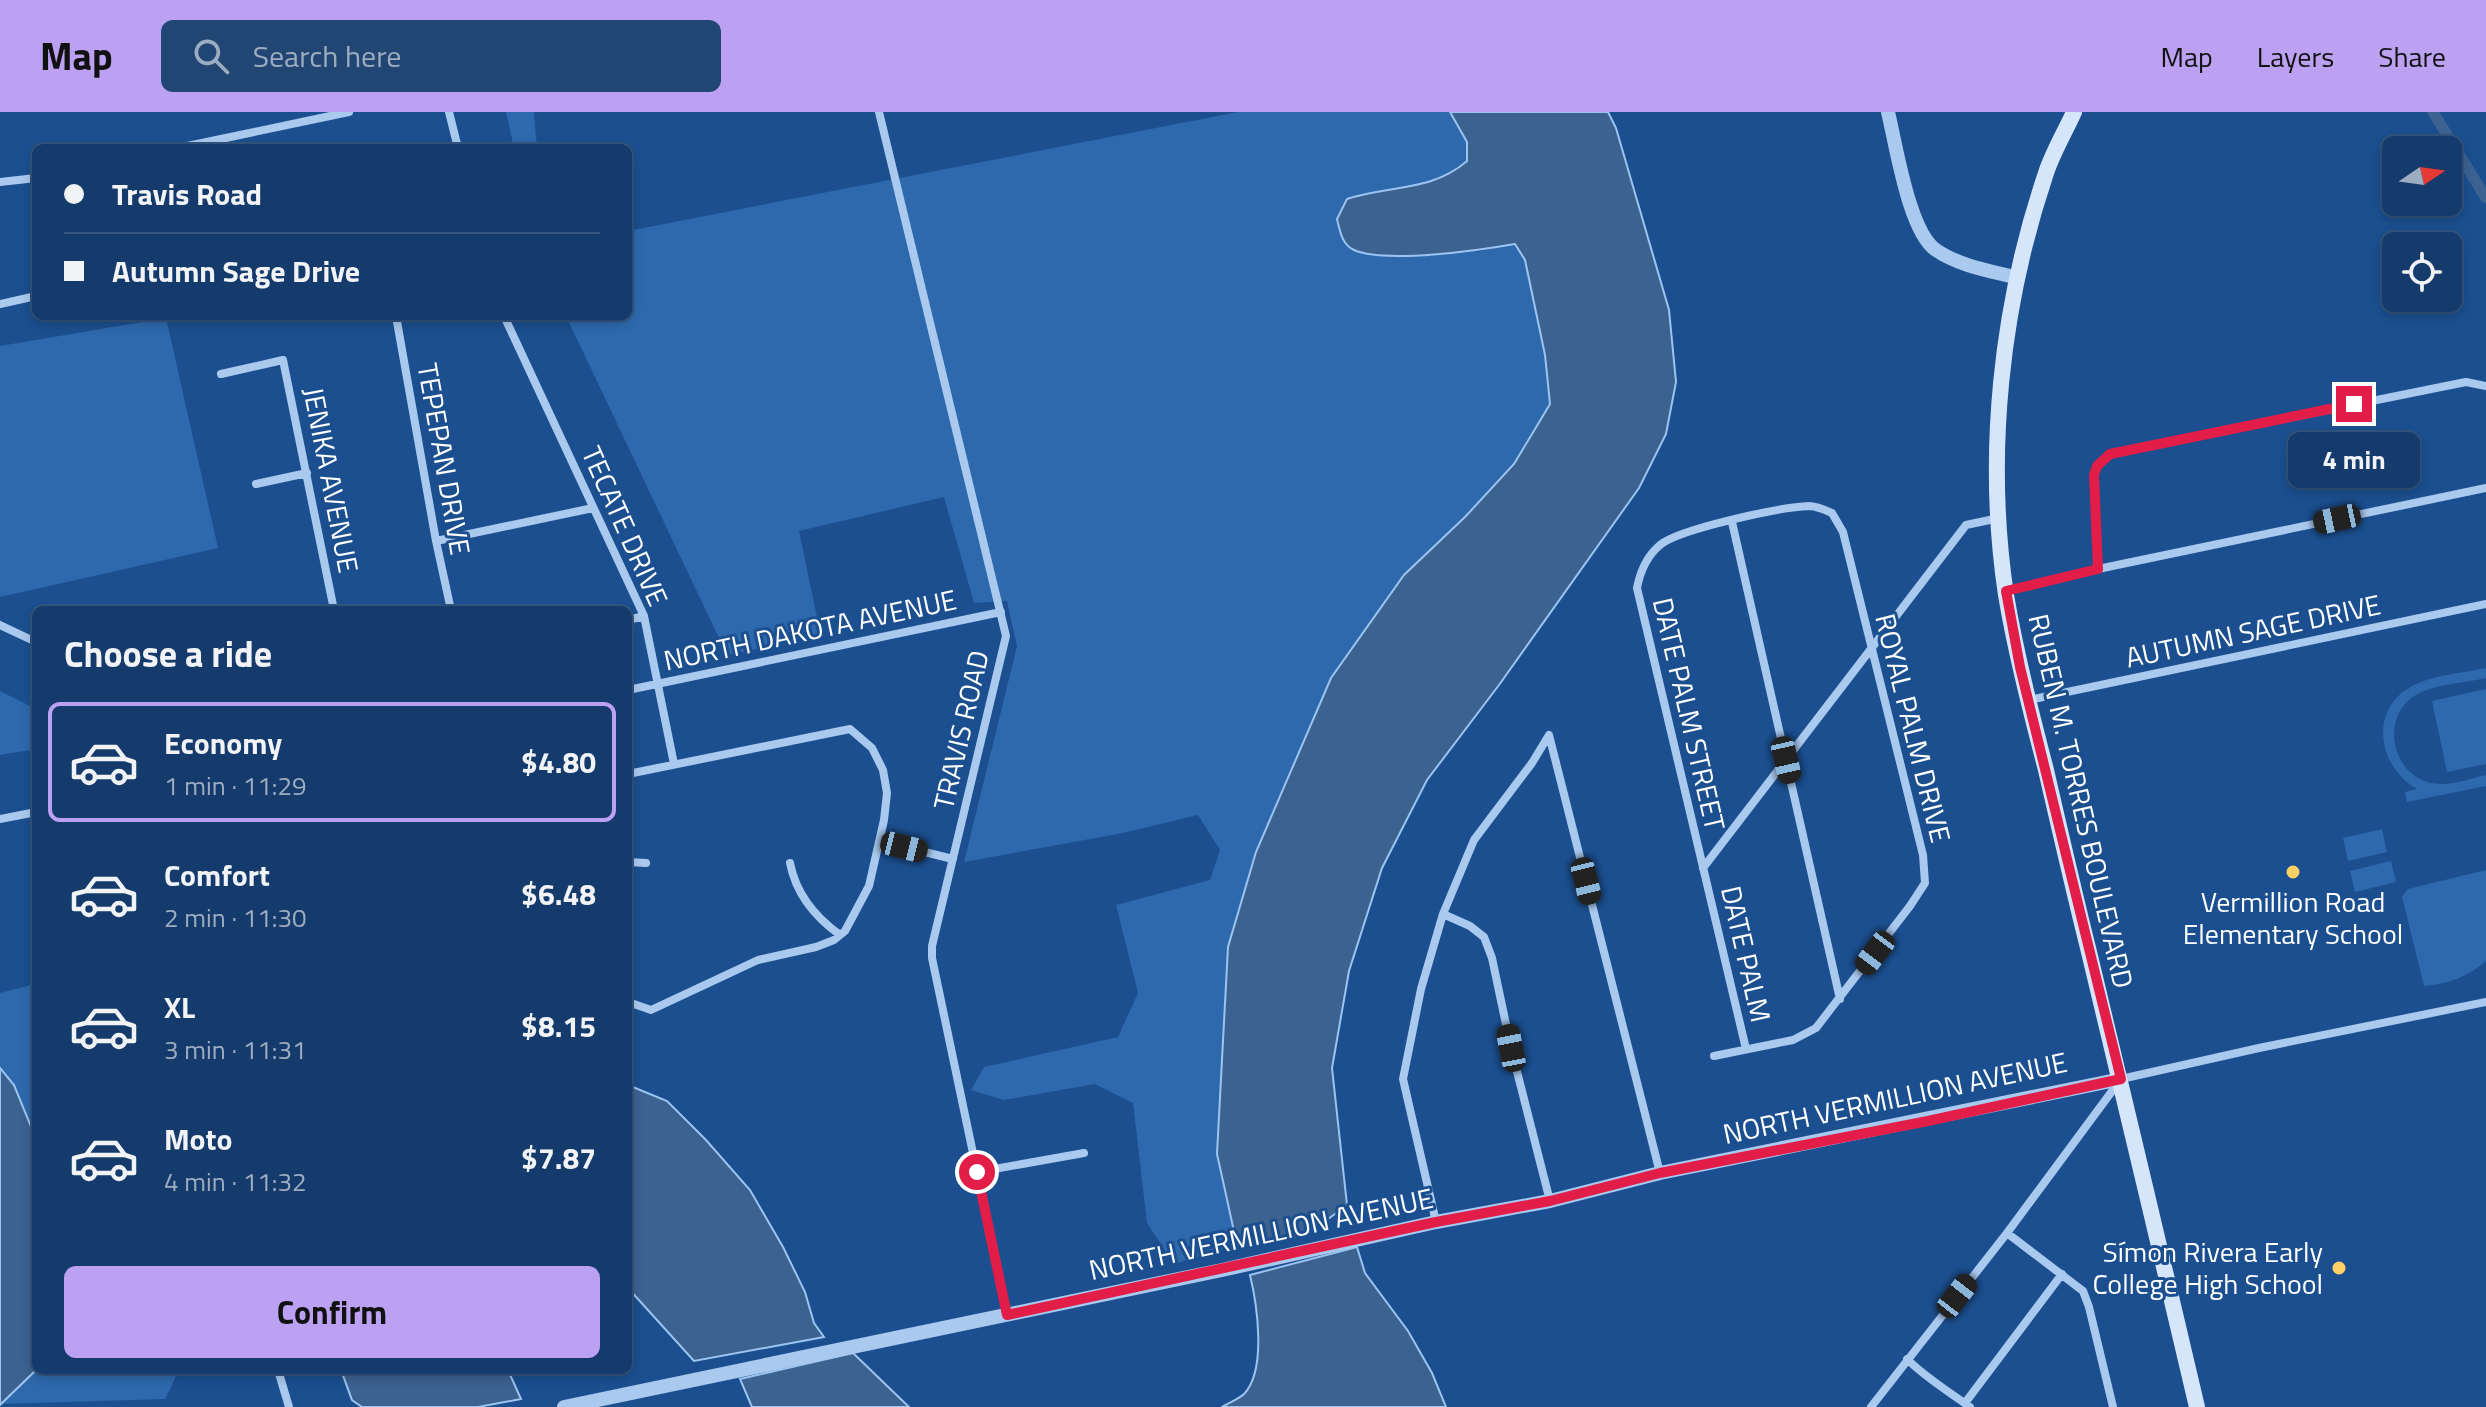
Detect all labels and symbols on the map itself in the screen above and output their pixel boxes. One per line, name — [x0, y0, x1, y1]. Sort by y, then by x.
north arrow — [2382, 136, 2462, 216]
street label: TEPEPAN DRIVE — [406, 360, 482, 558]
street label: JENIKA AVENUE — [292, 383, 371, 576]
route end — [2336, 386, 2372, 422]
callout: 4 min — [2288, 432, 2420, 488]
street label: TECATE DRIVE — [571, 439, 680, 613]
car — [2311, 502, 2363, 536]
street label: NORTH DAKOTA AVENUE — [660, 577, 960, 682]
street label: AUTUMN SAGE DRIVE — [2121, 582, 2385, 679]
street label: DATE PALM STREET — [1642, 593, 1737, 835]
street label: ROYAL PALM DRIVE — [1864, 609, 1963, 847]
street label: RUBEN M. TORRES BOULEVARD — [2017, 610, 2146, 992]
street label: TRAVIS ROAD — [921, 646, 1000, 814]
car — [1769, 734, 1803, 786]
car — [878, 830, 930, 864]
car — [1569, 855, 1603, 907]
marker: Vermillion Road Elementary School — [2284, 863, 2302, 881]
place label: Vermillion Road Elementary School — [2183, 880, 2403, 955]
street label: DATE PALM — [1710, 881, 1783, 1026]
car — [1851, 927, 1899, 979]
car — [1495, 1022, 1527, 1074]
street label: NORTH VERMILLION AVENUE — [1719, 1040, 2071, 1155]
route start — [959, 1154, 995, 1190]
street label: NORTH VERMILLION AVENUE — [1085, 1176, 1437, 1291]
place label: Símon Rivera Early College High School — [2092, 1230, 2323, 1305]
marker: Símon Rivera Early College High School — [2330, 1259, 2348, 1277]
car — [1933, 1270, 1981, 1322]

